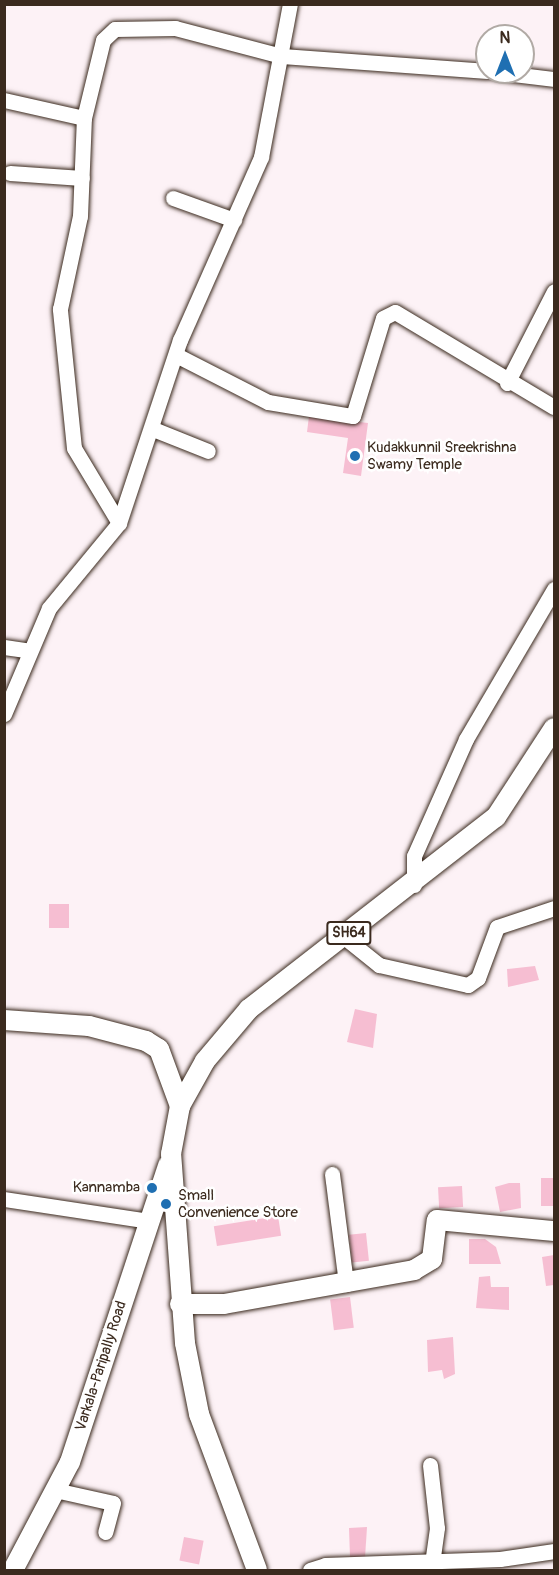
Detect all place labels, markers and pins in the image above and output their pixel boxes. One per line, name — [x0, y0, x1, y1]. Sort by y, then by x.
place label: Kudakkunnil Sreekrishna Swamy Temple — [367, 438, 517, 473]
marker: Kudakkunnil Sreekrishna Swamy Temple — [348, 449, 362, 463]
place label: Kannamba — [73, 1179, 140, 1197]
marker: Kannamba — [145, 1181, 159, 1195]
place label: Small Convenience Store — [178, 1186, 298, 1221]
marker: Small Convenience Store — [159, 1197, 173, 1211]

